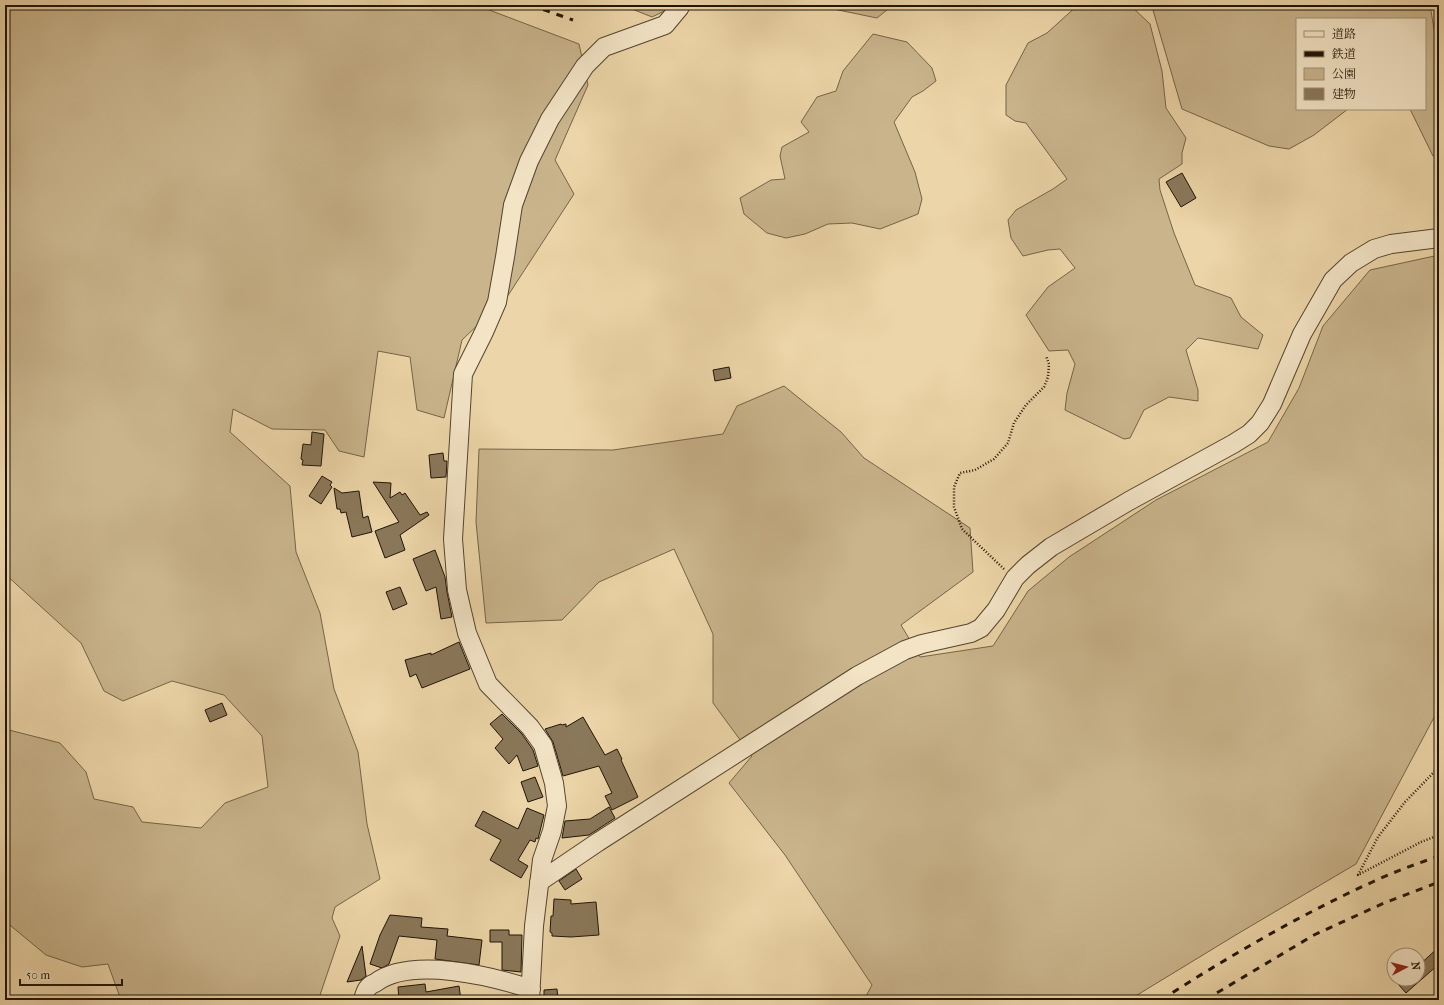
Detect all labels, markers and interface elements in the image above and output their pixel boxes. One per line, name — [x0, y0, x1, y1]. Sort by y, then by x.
legend — [1296, 18, 1426, 110]
text: 道路 — [1332, 27, 1356, 41]
text: 鉄道 — [1331, 47, 1356, 61]
text: 公園 — [1332, 67, 1356, 81]
text: 建物 — [1332, 87, 1356, 101]
north arrow — [1386, 947, 1426, 987]
scale bar — [20, 961, 122, 987]
text: N — [1408, 961, 1422, 971]
text: 50 m — [26, 968, 50, 982]

